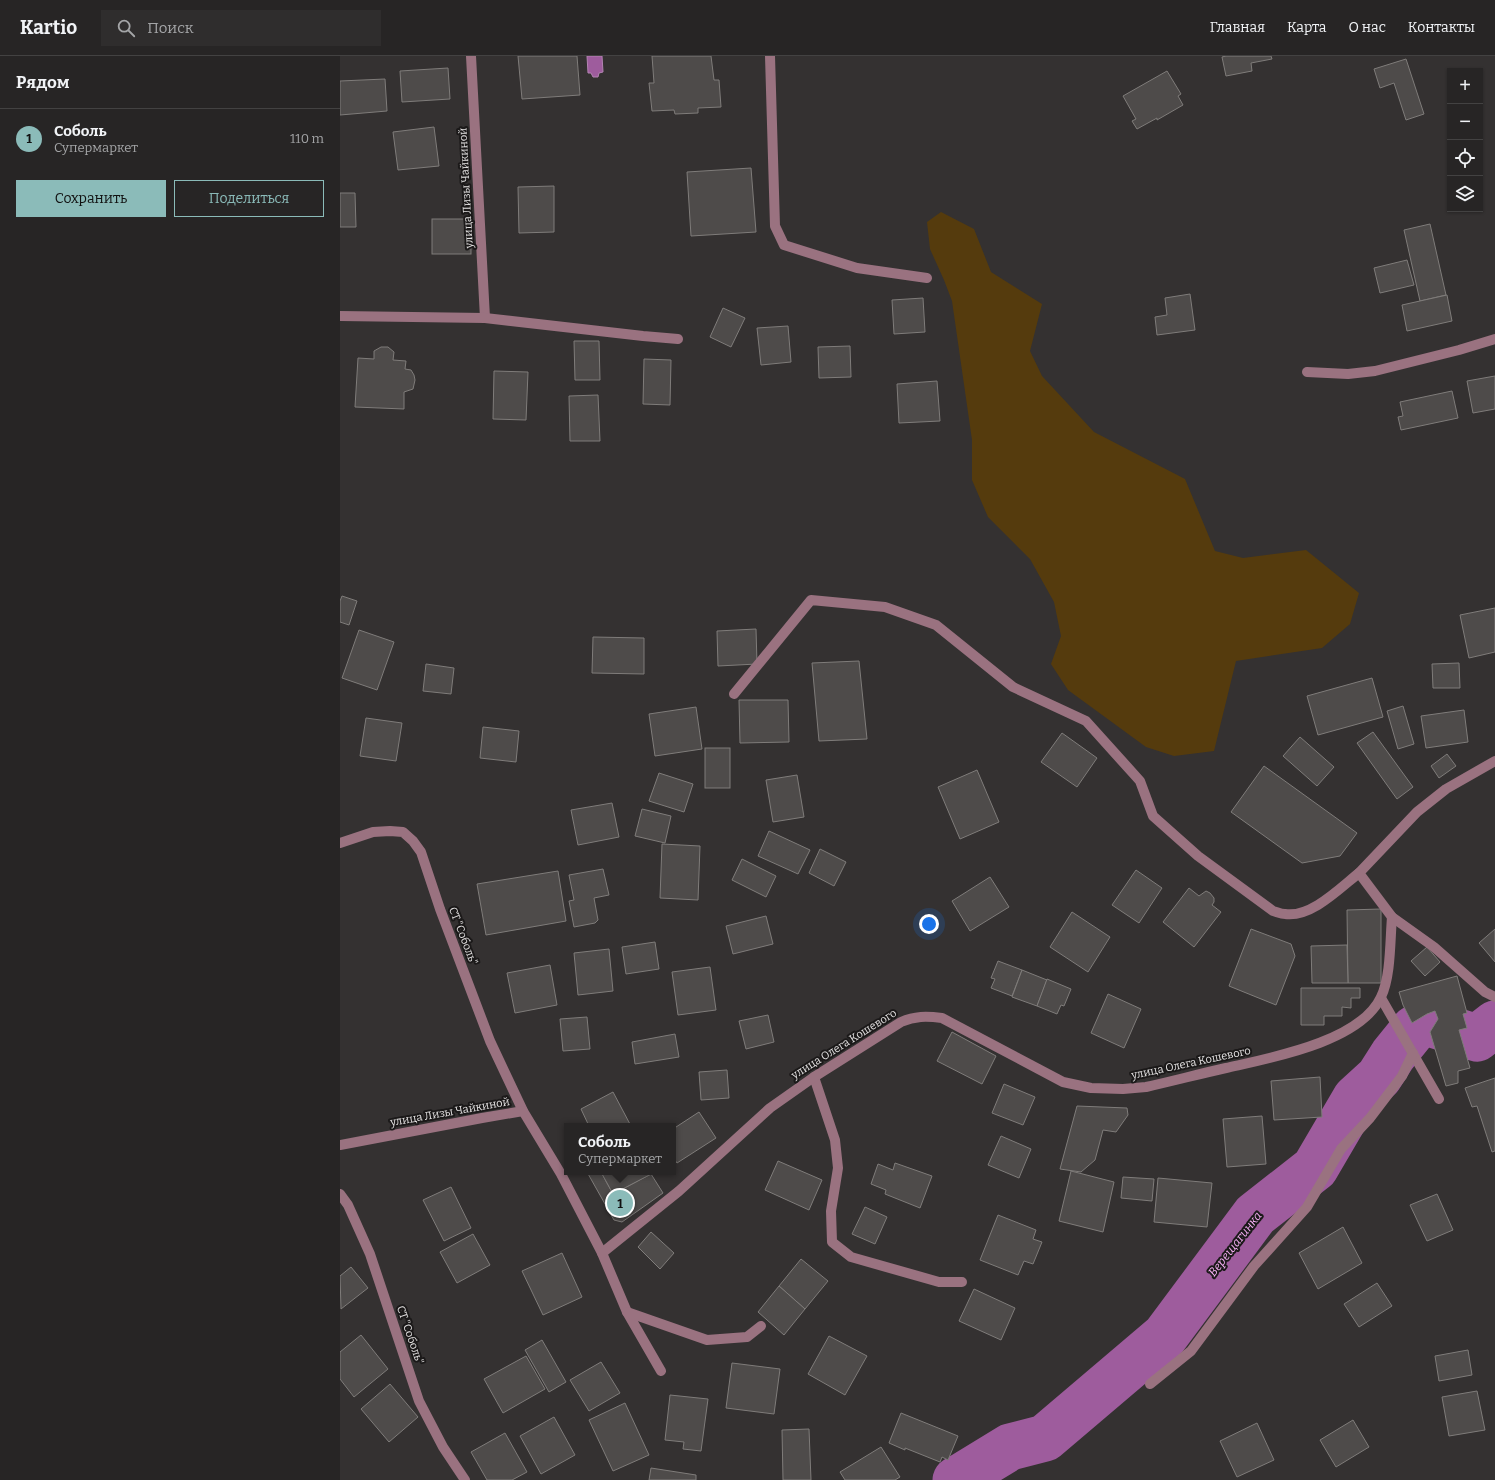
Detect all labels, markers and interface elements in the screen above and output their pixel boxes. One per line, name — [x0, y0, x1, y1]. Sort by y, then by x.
search box — [101, 10, 381, 46]
text: Kartio — [20, 16, 77, 39]
icon: search — [115, 17, 137, 39]
text: Поиск — [147, 19, 194, 37]
text: Главная — [1210, 19, 1265, 36]
text: Карта — [1287, 19, 1326, 36]
text: О нас — [1348, 19, 1386, 36]
text: Контакты — [1408, 19, 1475, 36]
map controls — [1447, 68, 1483, 212]
button: + — [1447, 68, 1483, 104]
text: Рядом — [16, 72, 69, 93]
button: − — [1447, 104, 1483, 140]
text: Соболь — [54, 122, 107, 140]
street label: улица Лизы Чайкиной — [456, 127, 476, 250]
text: 1 — [26, 131, 32, 146]
text: 110 m — [290, 131, 324, 146]
text: Супермаркет — [54, 140, 138, 155]
button: locate — [1447, 140, 1483, 176]
button: layers — [1447, 176, 1483, 212]
button: Сохранить — [16, 180, 166, 217]
button: Поделиться — [174, 180, 324, 217]
street label: СТ "Соболь" — [446, 905, 480, 967]
your location — [919, 914, 939, 934]
street label: улица Олега Кошевого — [788, 1006, 899, 1082]
street label: улица Олега Кошевого — [1129, 1044, 1252, 1082]
street label: улица Лизы Чайкиной — [388, 1095, 511, 1129]
popup — [564, 1123, 676, 1175]
text: Соболь — [578, 1133, 631, 1151]
text: Супермаркет — [578, 1151, 662, 1166]
pin: 1 — [607, 1188, 633, 1218]
water label: Верещагинка — [1205, 1209, 1265, 1279]
street label: СТ "Соболь" — [394, 1304, 426, 1366]

